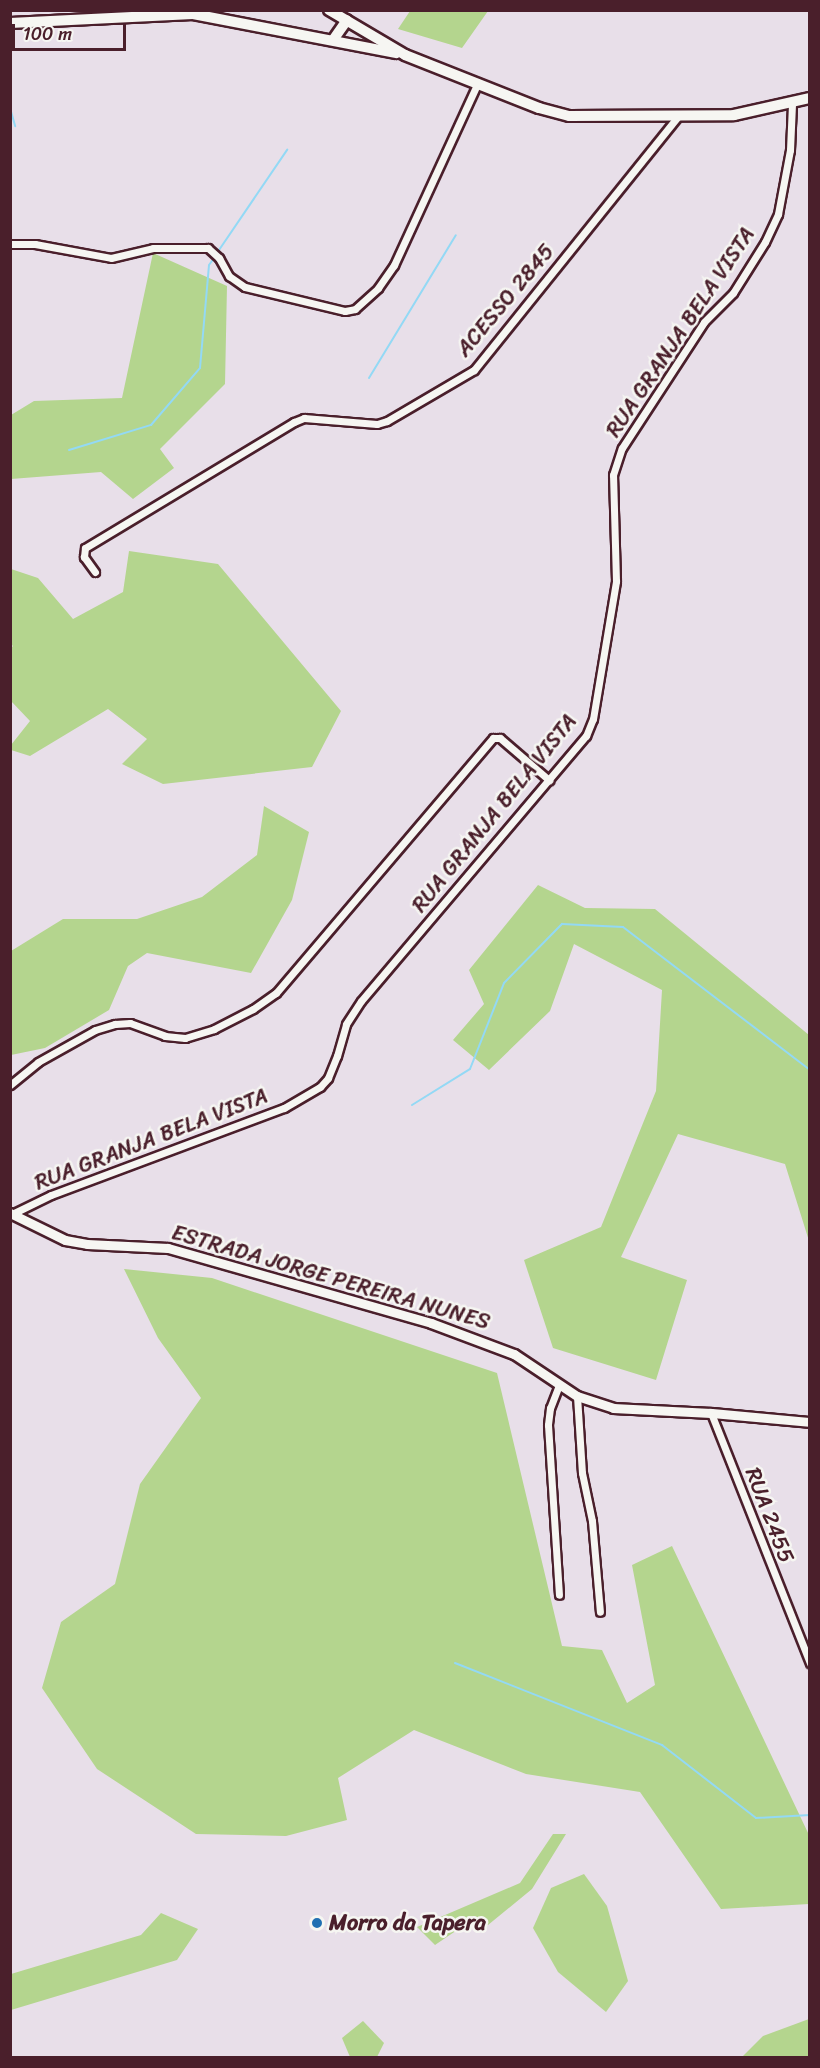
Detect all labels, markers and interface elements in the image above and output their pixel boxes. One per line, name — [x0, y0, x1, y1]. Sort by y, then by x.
scale bar — [15, 12, 129, 50]
text: 100 m — [23, 18, 72, 50]
street label: RUA GRANJA BELA VISTA — [600, 222, 760, 442]
street label: ACESSO 2845 — [450, 238, 560, 362]
street label: RUA GRANJA BELA VISTA — [406, 709, 582, 917]
street label: RUA GRANJA BELA VISTA — [31, 1082, 271, 1196]
street label: ESTRADA JORGE PEREIRA NUNES — [170, 1219, 492, 1335]
street label: RUA 2455 — [740, 1464, 800, 1566]
place label: Morro da Tapera — [329, 1910, 486, 1936]
marker: Morro da Tapera — [310, 1916, 324, 1930]

